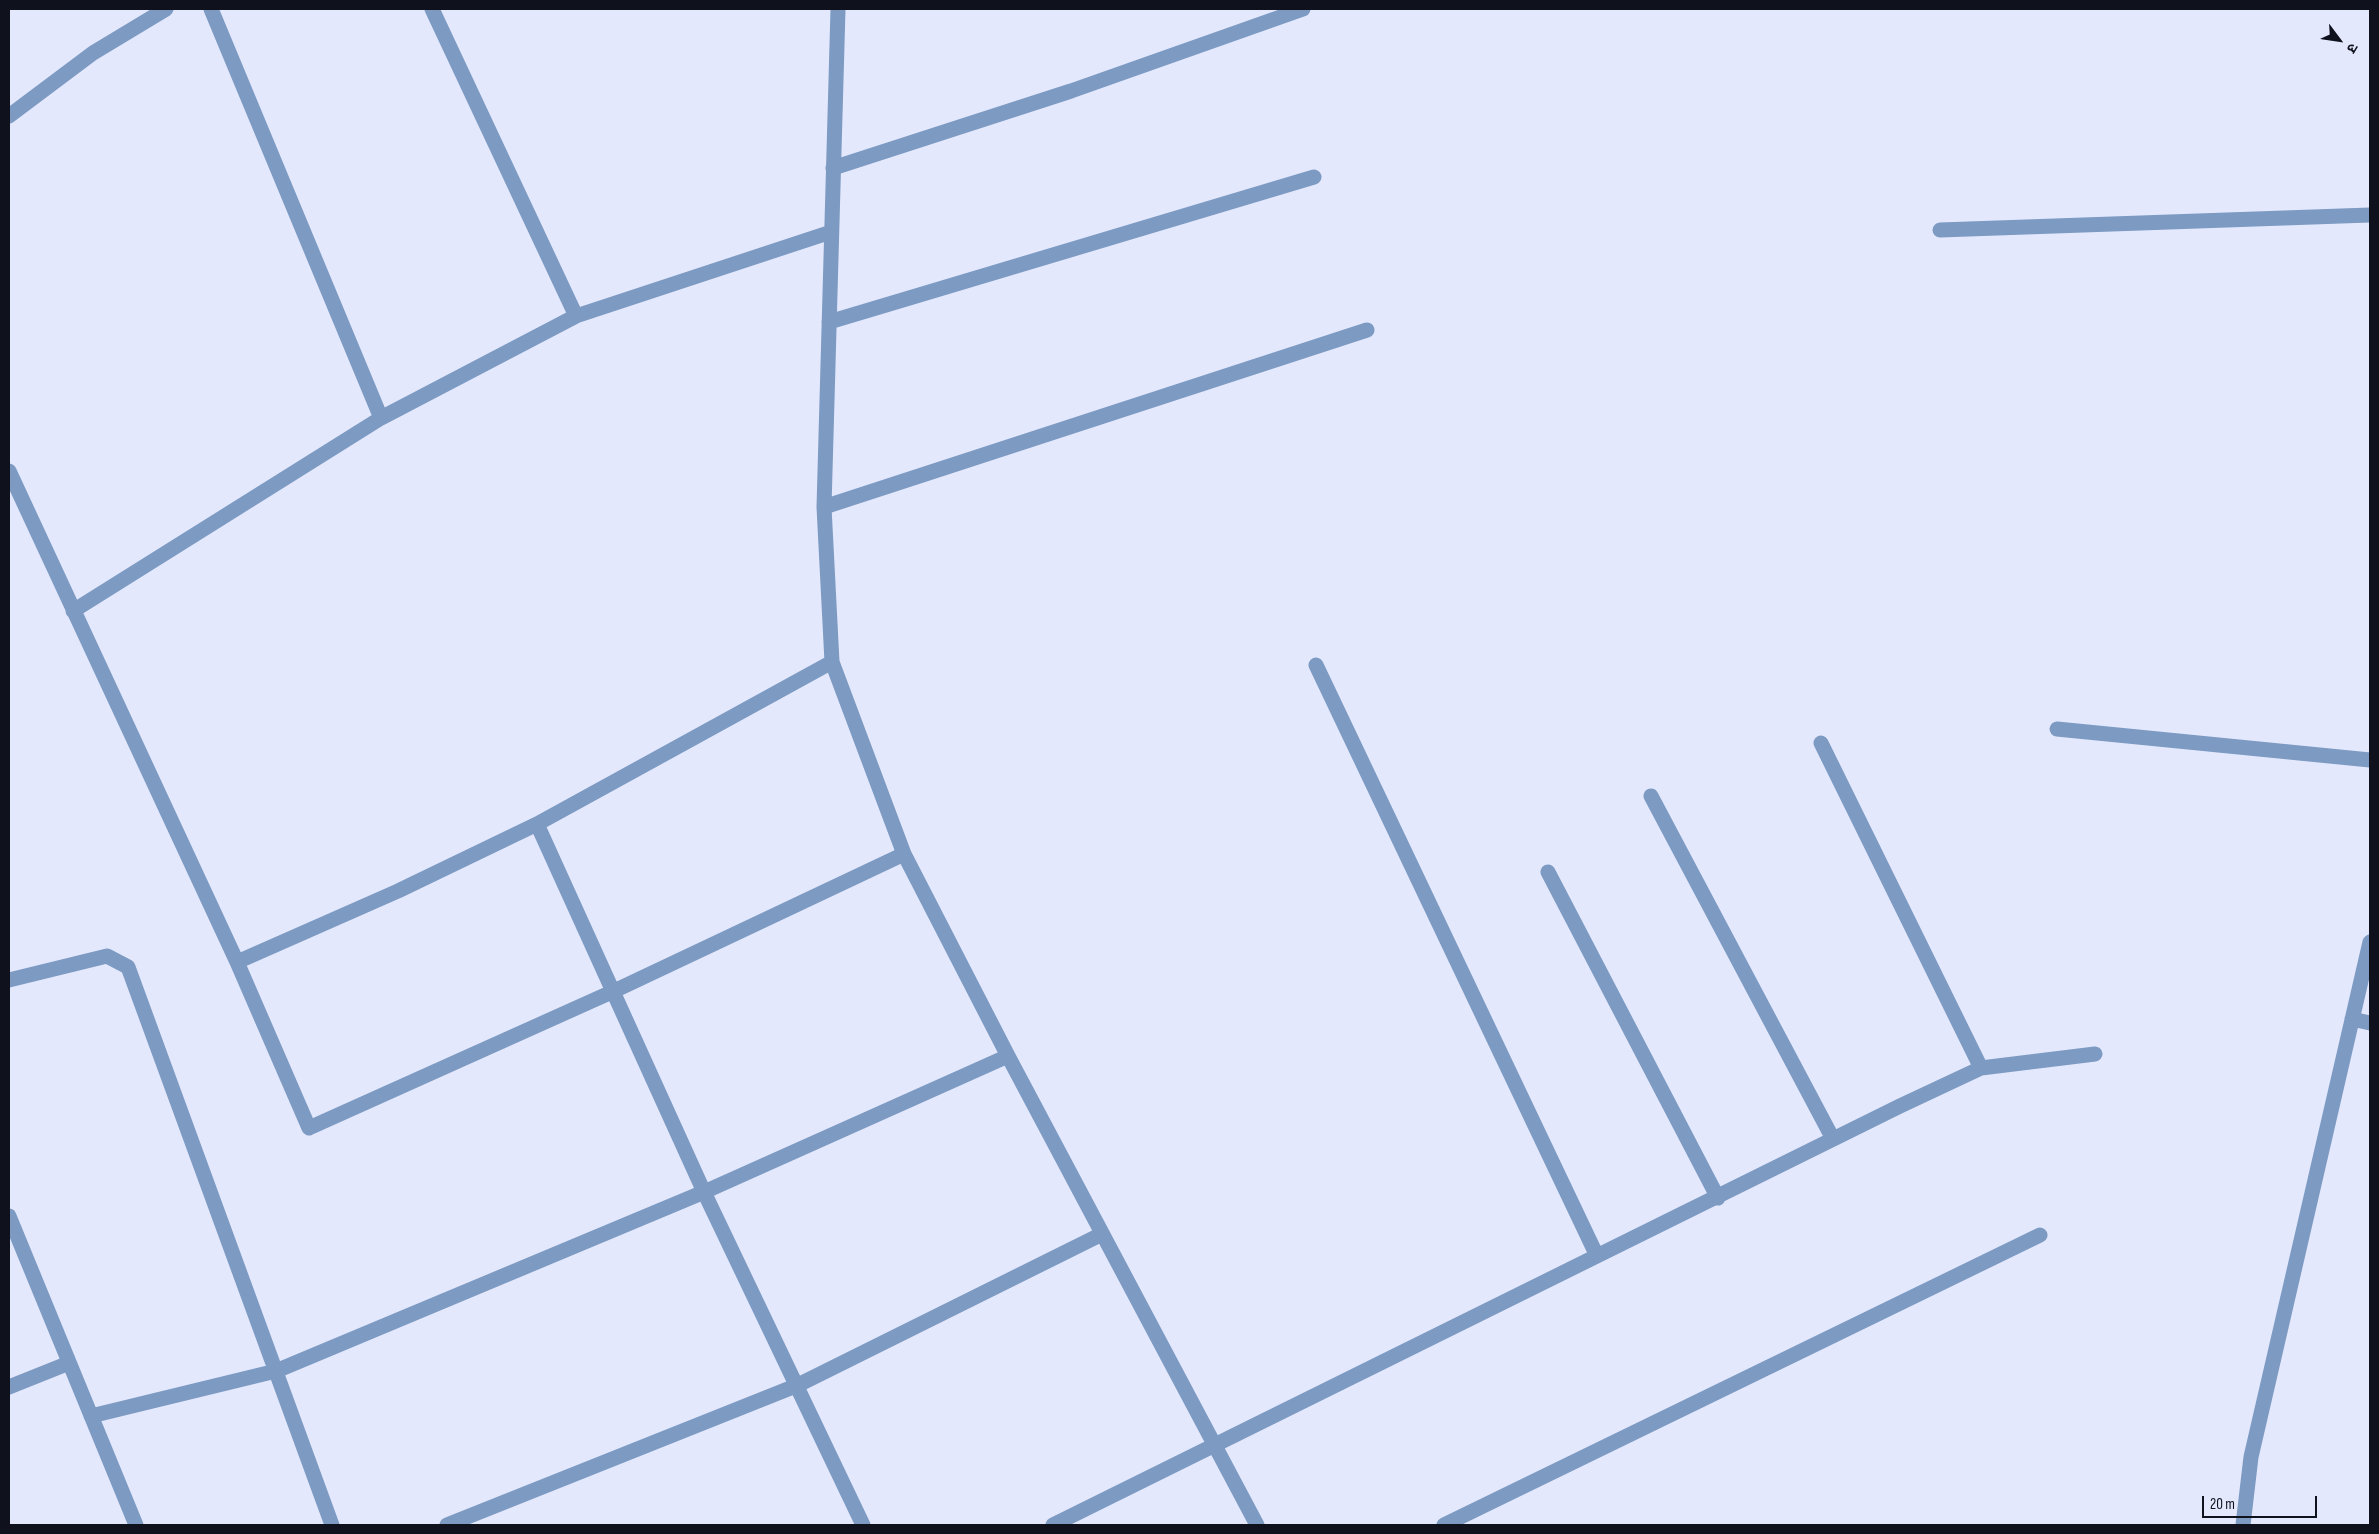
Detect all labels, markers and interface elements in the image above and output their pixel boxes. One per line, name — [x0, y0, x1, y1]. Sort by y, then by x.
north arrow — [2314, 15, 2364, 65]
text: उ — [2343, 40, 2362, 56]
scale bar — [2204, 1486, 2319, 1518]
text: 20 m — [2210, 1495, 2235, 1514]

